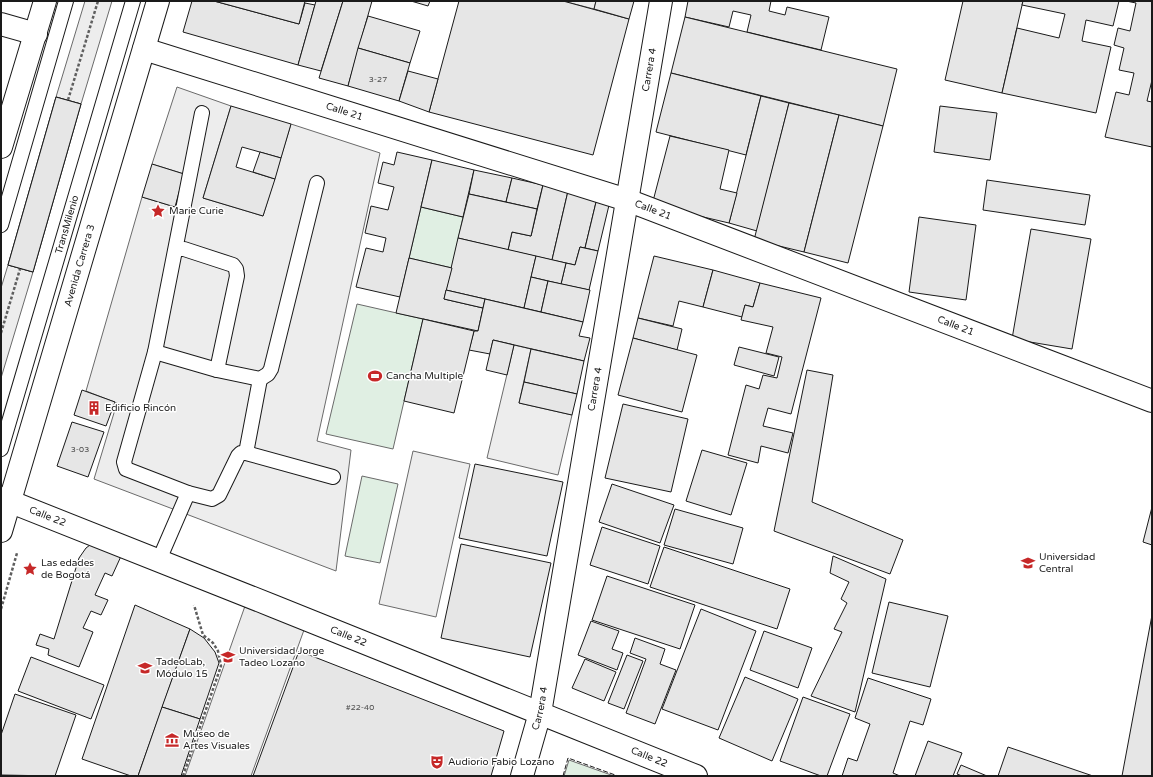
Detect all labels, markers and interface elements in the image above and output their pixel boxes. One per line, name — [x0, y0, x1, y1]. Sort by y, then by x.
street label: Carrera 4 — [640, 47, 659, 93]
house number: 3-27 — [369, 75, 387, 84]
street label: Calle 21 — [324, 100, 365, 123]
street label: TransMilenio — [53, 194, 81, 255]
street label: Calle 21 — [633, 198, 673, 222]
place icon: Marie Curie — [150, 203, 166, 219]
place label: Marie Curie — [169, 205, 224, 217]
street label: Avenida Carrera 3 — [62, 223, 98, 308]
street label: Calle 21 — [936, 313, 976, 338]
street label: Carrera 4 — [585, 366, 605, 412]
sports icon: Cancha Multiple — [367, 368, 383, 384]
place label: Cancha Multiple — [386, 370, 464, 382]
building icon: Edificio Rincón — [86, 400, 102, 416]
place label: Edificio Rincón — [105, 402, 176, 414]
house number: 3-03 — [71, 445, 89, 454]
street label: Calle 22 — [27, 504, 68, 529]
place label: Universidad Central — [1039, 551, 1095, 575]
school or university icon: Universidad Central — [1020, 555, 1036, 571]
place label: Las edades de Bogotá — [41, 557, 94, 581]
place icon: Las edades de Bogotá — [22, 561, 38, 577]
street label: Calle 22 — [328, 624, 369, 649]
place label: Universidad Jorge Tadeo Lozano — [239, 645, 325, 669]
school or university icon: Universidad Jorge Tadeo Lozano — [220, 649, 236, 665]
place label: TadeoLab, Módulo 15 — [156, 656, 208, 680]
school or university icon: TadeoLab, Módulo 15 — [137, 660, 153, 676]
street label: Carrera 4 — [529, 686, 550, 732]
house number: #22-40 — [346, 703, 374, 712]
place label: Museo de Artes Visuales — [183, 728, 250, 752]
museum icon: Museo de Artes Visuales — [164, 732, 180, 748]
street label: Calle 22 — [629, 744, 669, 770]
theatre icon: Audiorio Fabio Lozano — [429, 754, 445, 770]
place label: Audiorio Fabio Lozano — [448, 756, 554, 768]

